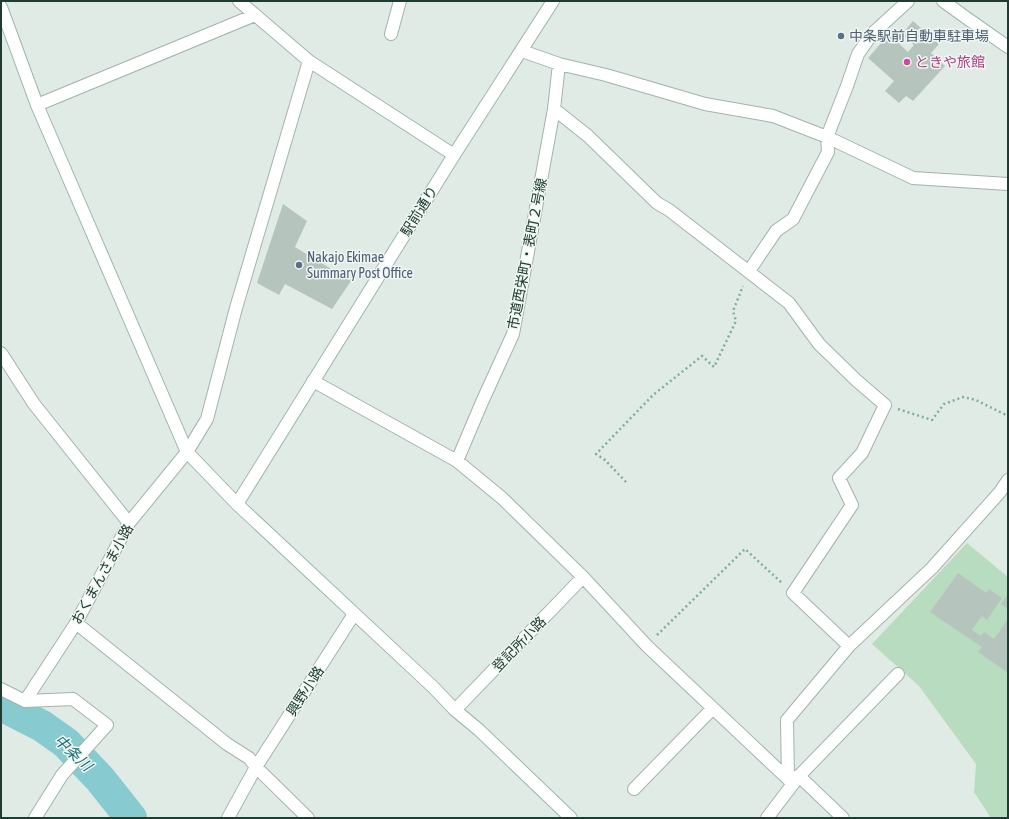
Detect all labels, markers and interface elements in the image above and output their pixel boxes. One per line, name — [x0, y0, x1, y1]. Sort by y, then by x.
place label: 中条駅前自動車駐車場 — [849, 28, 989, 44]
marker: 中条駅前自動車駐車場 — [836, 31, 846, 41]
place label: ときや旅館 — [915, 54, 985, 70]
marker: ときや旅館 — [902, 57, 912, 67]
street label: 市道西栄町・表町２号線 — [504, 177, 550, 331]
street label: 駅前通り — [397, 183, 441, 239]
place label: Nakajo Ekimae Summary Post Office — [307, 249, 413, 281]
marker: Nakajo Ekimae Summary Post Office — [294, 260, 304, 270]
street label: おくまんさま小路 — [68, 521, 136, 627]
street label: 登記所小路 — [489, 613, 549, 675]
street label: 興野小路 — [283, 663, 327, 719]
water label: 中条川 — [51, 731, 97, 776]

